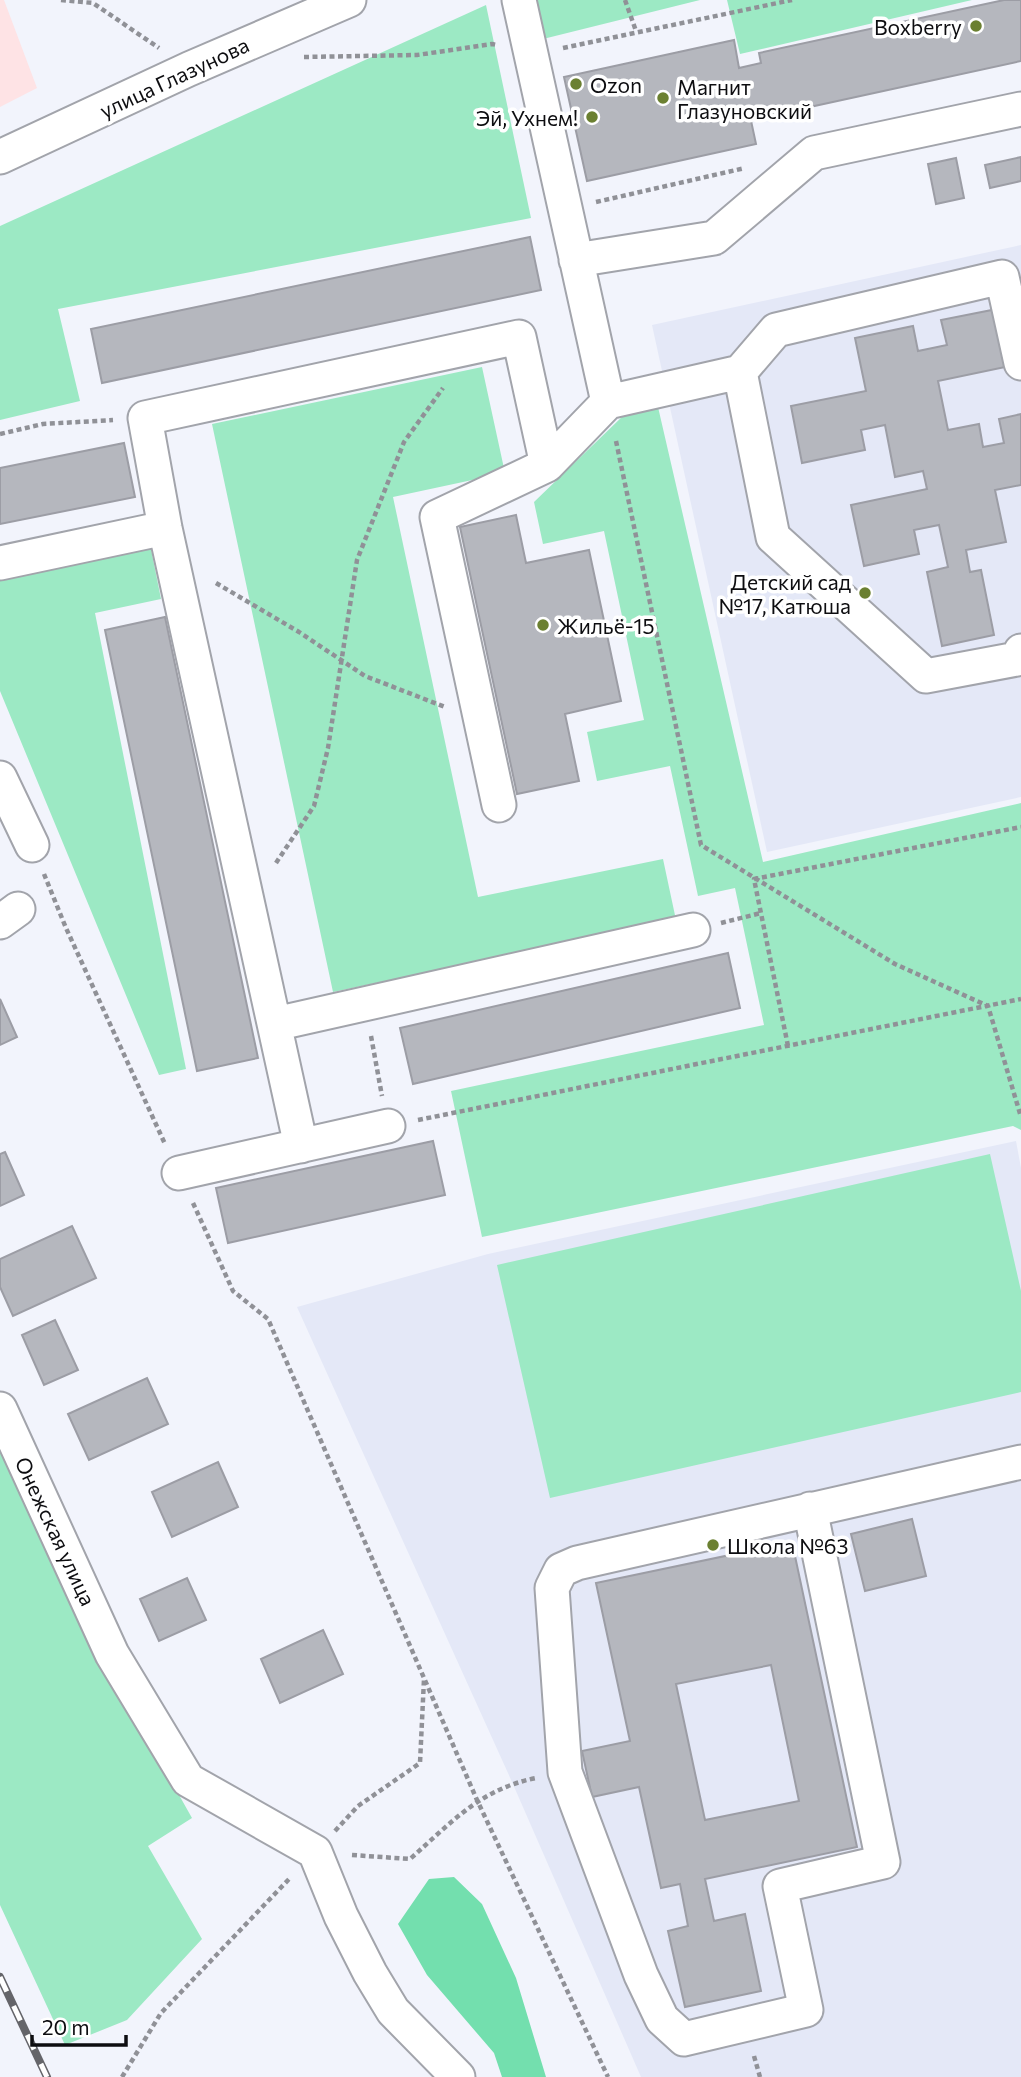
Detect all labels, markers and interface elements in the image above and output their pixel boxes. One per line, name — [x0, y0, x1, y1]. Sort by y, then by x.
place label: Boxberry — [874, 14, 962, 39]
marker: Boxberry — [968, 18, 984, 34]
street label: улица Глазунова — [95, 31, 253, 123]
place label: Ozon — [590, 72, 642, 97]
place label: Магнит Глазуновский — [677, 74, 812, 123]
marker: Ozon — [568, 76, 584, 92]
marker: Магнит Глазуновский — [655, 90, 671, 106]
place label: Эй, Ухнем! — [476, 105, 578, 130]
marker: Эй, Ухнем! — [584, 109, 600, 125]
place label: Детский сад №17, Катюша — [719, 569, 851, 618]
marker: Детский сад №17, Катюша — [857, 585, 873, 601]
place label: Жильё-15 — [557, 613, 655, 638]
marker: Жильё-15 — [535, 617, 551, 633]
street label: Онежская улица — [11, 1453, 101, 1609]
place label: Школа №63 — [727, 1533, 848, 1558]
marker: Школа №63 — [705, 1537, 721, 1553]
scale bar — [32, 2004, 126, 2048]
text: 20 m — [42, 2014, 90, 2039]

